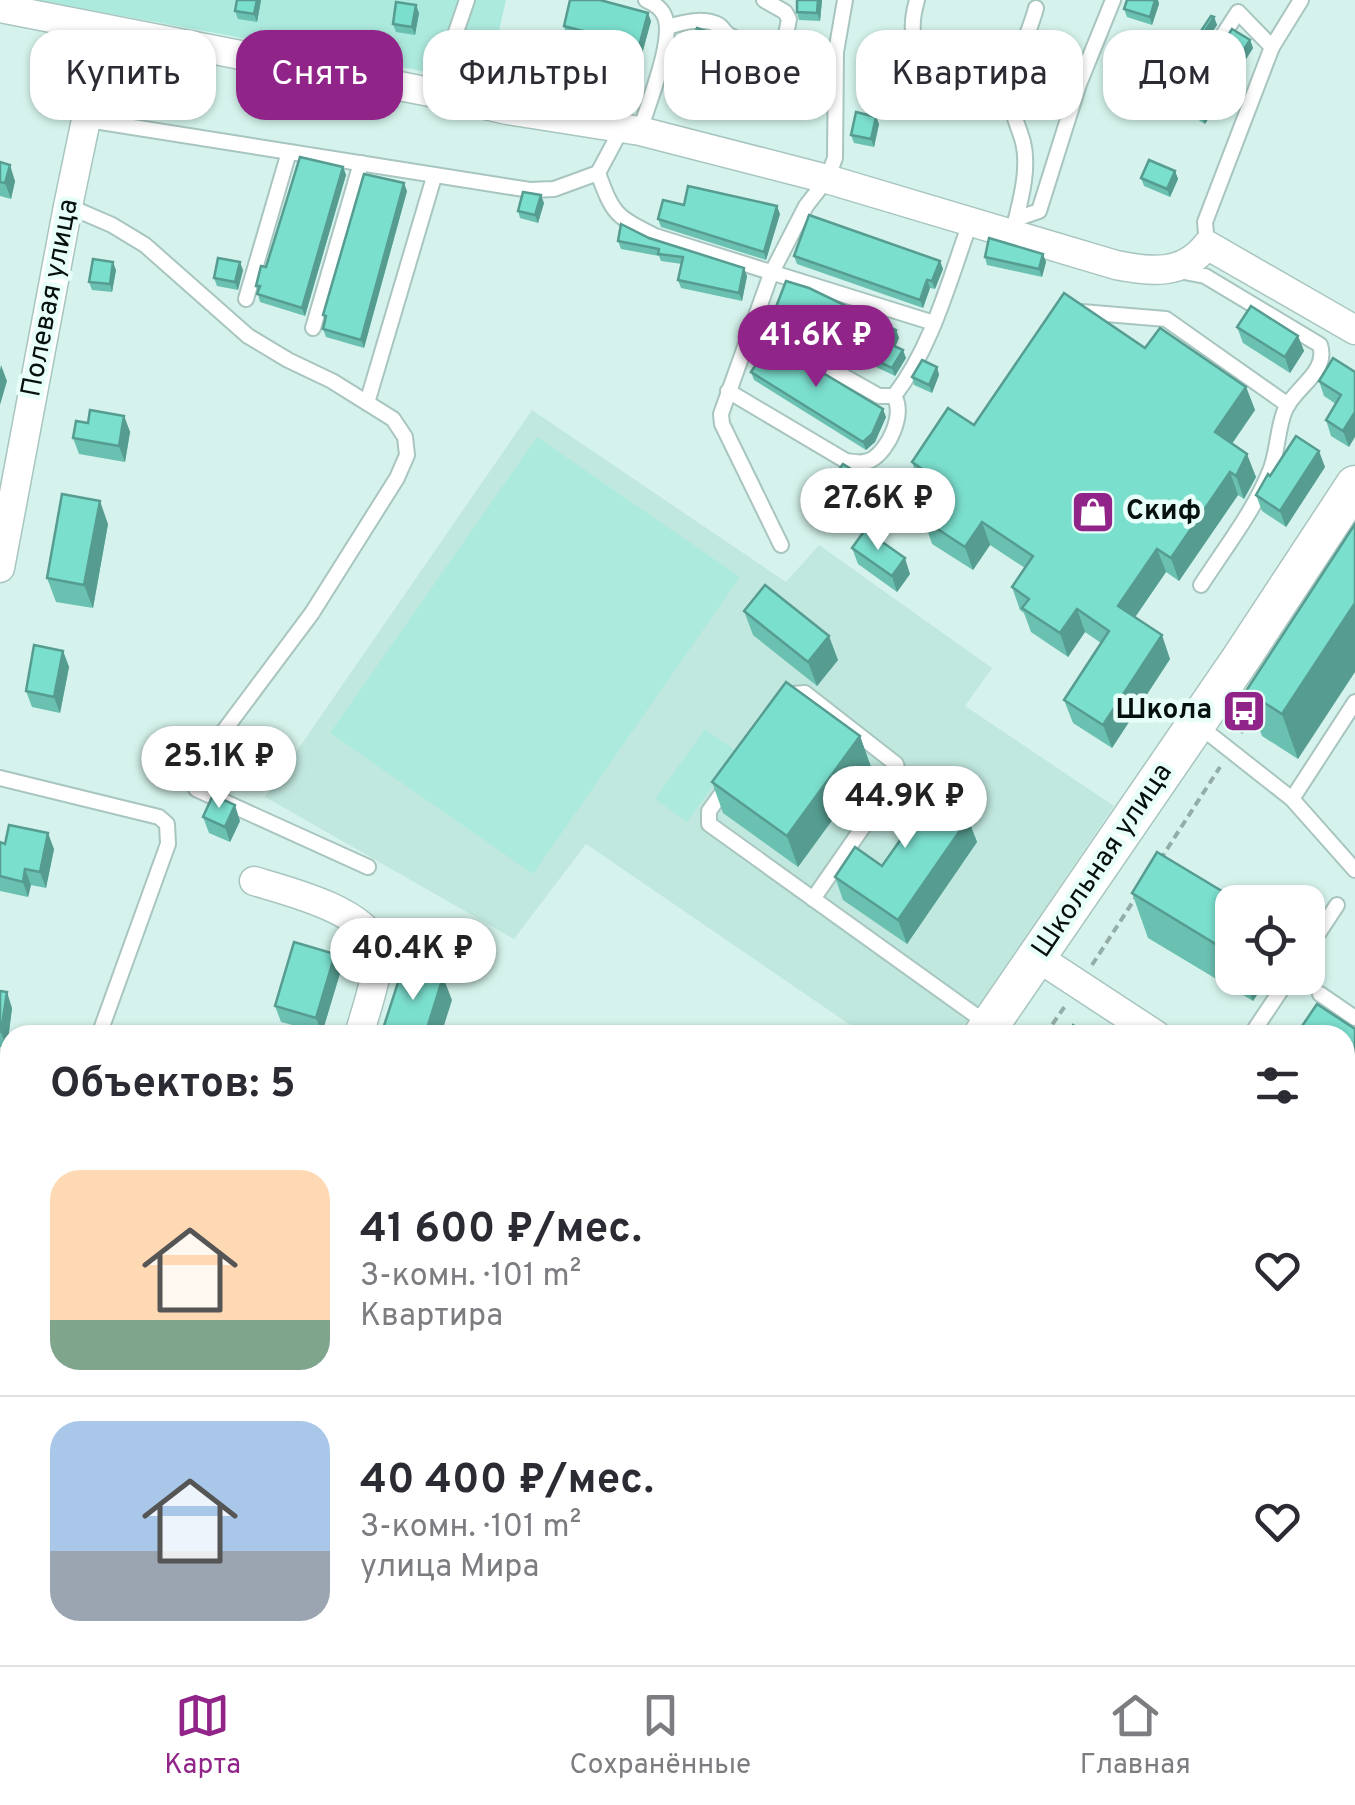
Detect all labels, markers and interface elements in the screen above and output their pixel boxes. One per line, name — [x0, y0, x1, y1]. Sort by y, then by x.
chip: Купить — [30, 30, 216, 120]
chip: Снять — [236, 30, 403, 120]
chip: Фильтры — [423, 30, 644, 120]
chip: Новое — [664, 30, 836, 120]
chip: Квартира — [856, 30, 1083, 120]
chip: Дом — [1103, 30, 1246, 120]
street label: Полевая улица — [14, 196, 88, 400]
pin: 41.6K ₽ — [724, 305, 908, 390]
text: 41.6K ₽ — [760, 317, 872, 357]
pin: 27.6K ₽ — [786, 468, 970, 553]
text: 27.6K ₽ — [822, 480, 934, 520]
shop icon: Скиф — [1070, 489, 1116, 535]
place label: Скиф — [1126, 494, 1201, 530]
bus stop icon: Школа — [1221, 688, 1267, 734]
place label: Школа — [1115, 693, 1212, 729]
pin: 25.1K ₽ — [127, 726, 311, 811]
text: 25.1K ₽ — [163, 738, 275, 778]
street label: Школьная улица — [1025, 757, 1181, 965]
pin: 44.9K ₽ — [813, 766, 997, 851]
text: 44.9K ₽ — [845, 778, 965, 818]
map controls — [1215, 885, 1325, 995]
button: locate — [1215, 885, 1325, 995]
pin: 40.4K ₽ — [321, 918, 505, 1003]
text: 40.4K ₽ — [352, 930, 474, 970]
icon: filters — [1250, 1058, 1305, 1113]
text: Объектов: 5 — [50, 1059, 296, 1112]
text: 41 600 ₽/мес. — [360, 1204, 642, 1257]
icon: home — [130, 1210, 250, 1330]
icon: heart — [1250, 1243, 1305, 1298]
text: 3-комн. · 101 m² — [360, 1257, 581, 1297]
text: Квартира — [360, 1297, 503, 1337]
text: 40 400 ₽/мес. — [360, 1455, 654, 1508]
icon: home — [130, 1461, 250, 1581]
icon: heart — [1250, 1494, 1305, 1549]
text: 3-комн. · 101 m² — [360, 1508, 581, 1548]
text: улица Мира — [360, 1548, 539, 1588]
tab: Карта — [164, 1688, 241, 1784]
tab: Сохранённые — [570, 1688, 751, 1784]
tab: Главная — [1080, 1688, 1191, 1784]

